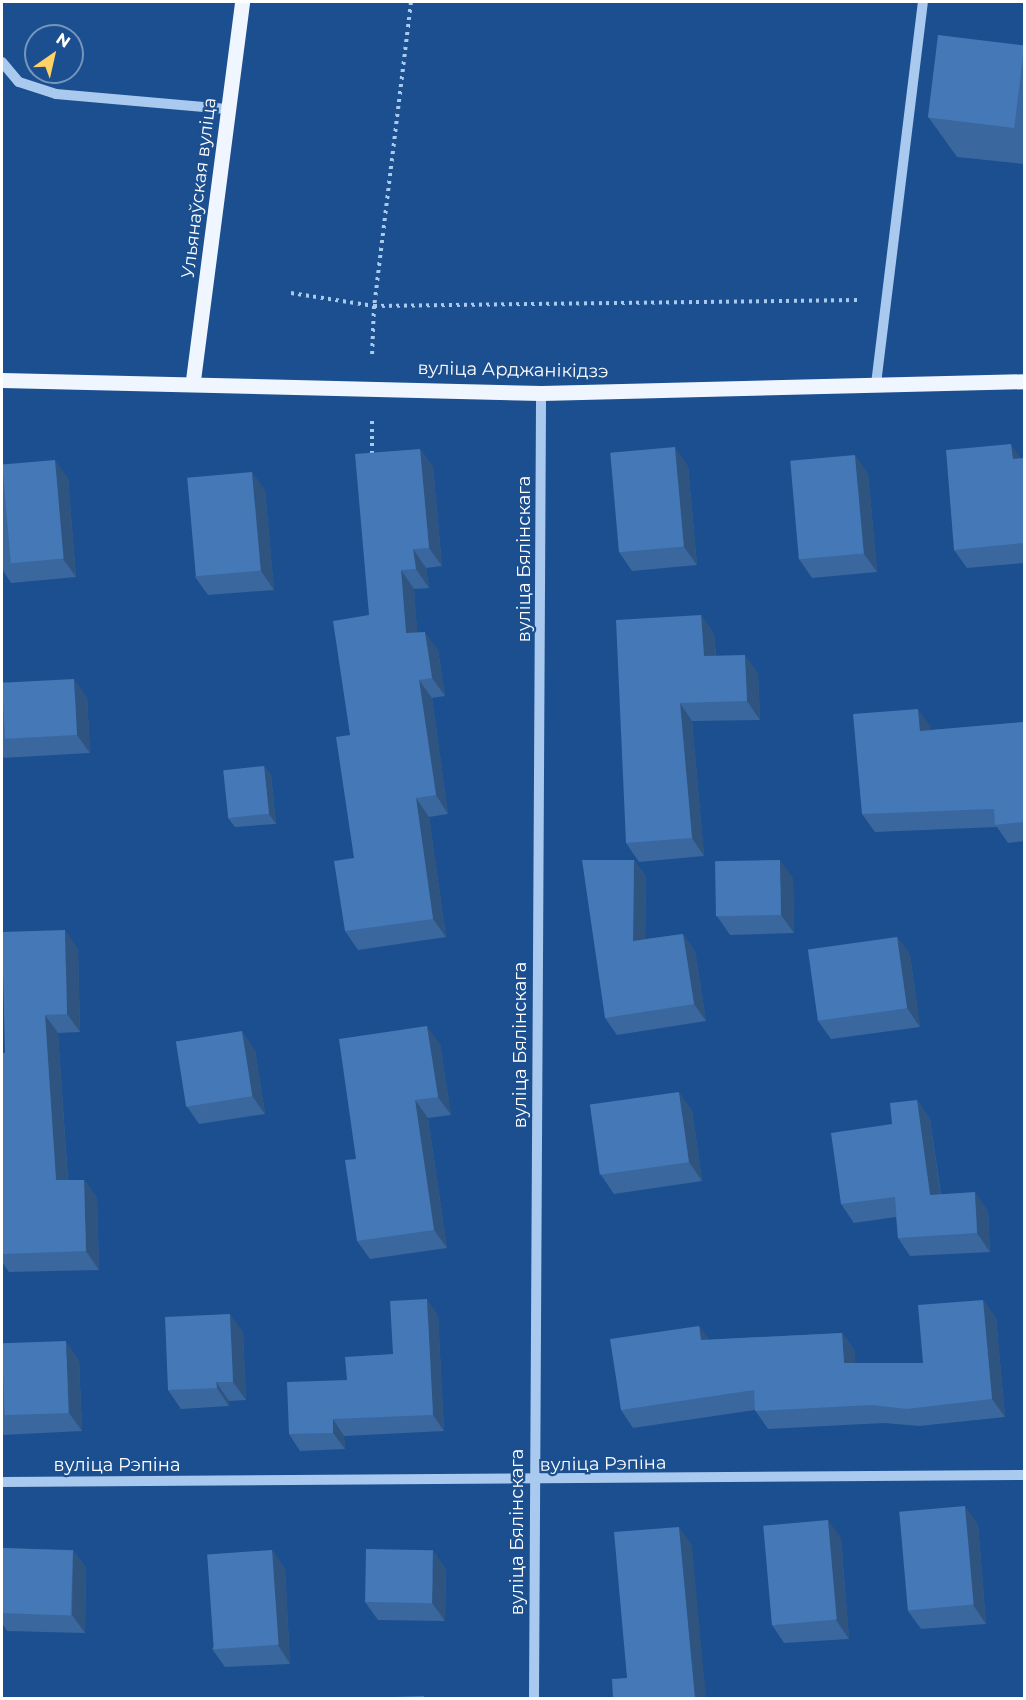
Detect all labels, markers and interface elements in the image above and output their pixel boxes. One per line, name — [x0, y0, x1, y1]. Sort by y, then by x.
north arrow — [24, 24, 84, 84]
text: N — [53, 29, 74, 52]
street label: Ульянаўская вуліца — [177, 96, 221, 280]
street label: вуліца Арджанікідзэ — [417, 358, 609, 382]
street label: вуліца Бялінскага — [513, 476, 535, 642]
street label: вуліца Бялінскага — [509, 962, 531, 1128]
street label: вуліца Бялінскага — [506, 1449, 528, 1615]
street label: вуліца Рэпіна — [539, 1452, 667, 1476]
street label: вуліца Рэпіна — [54, 1454, 180, 1476]

